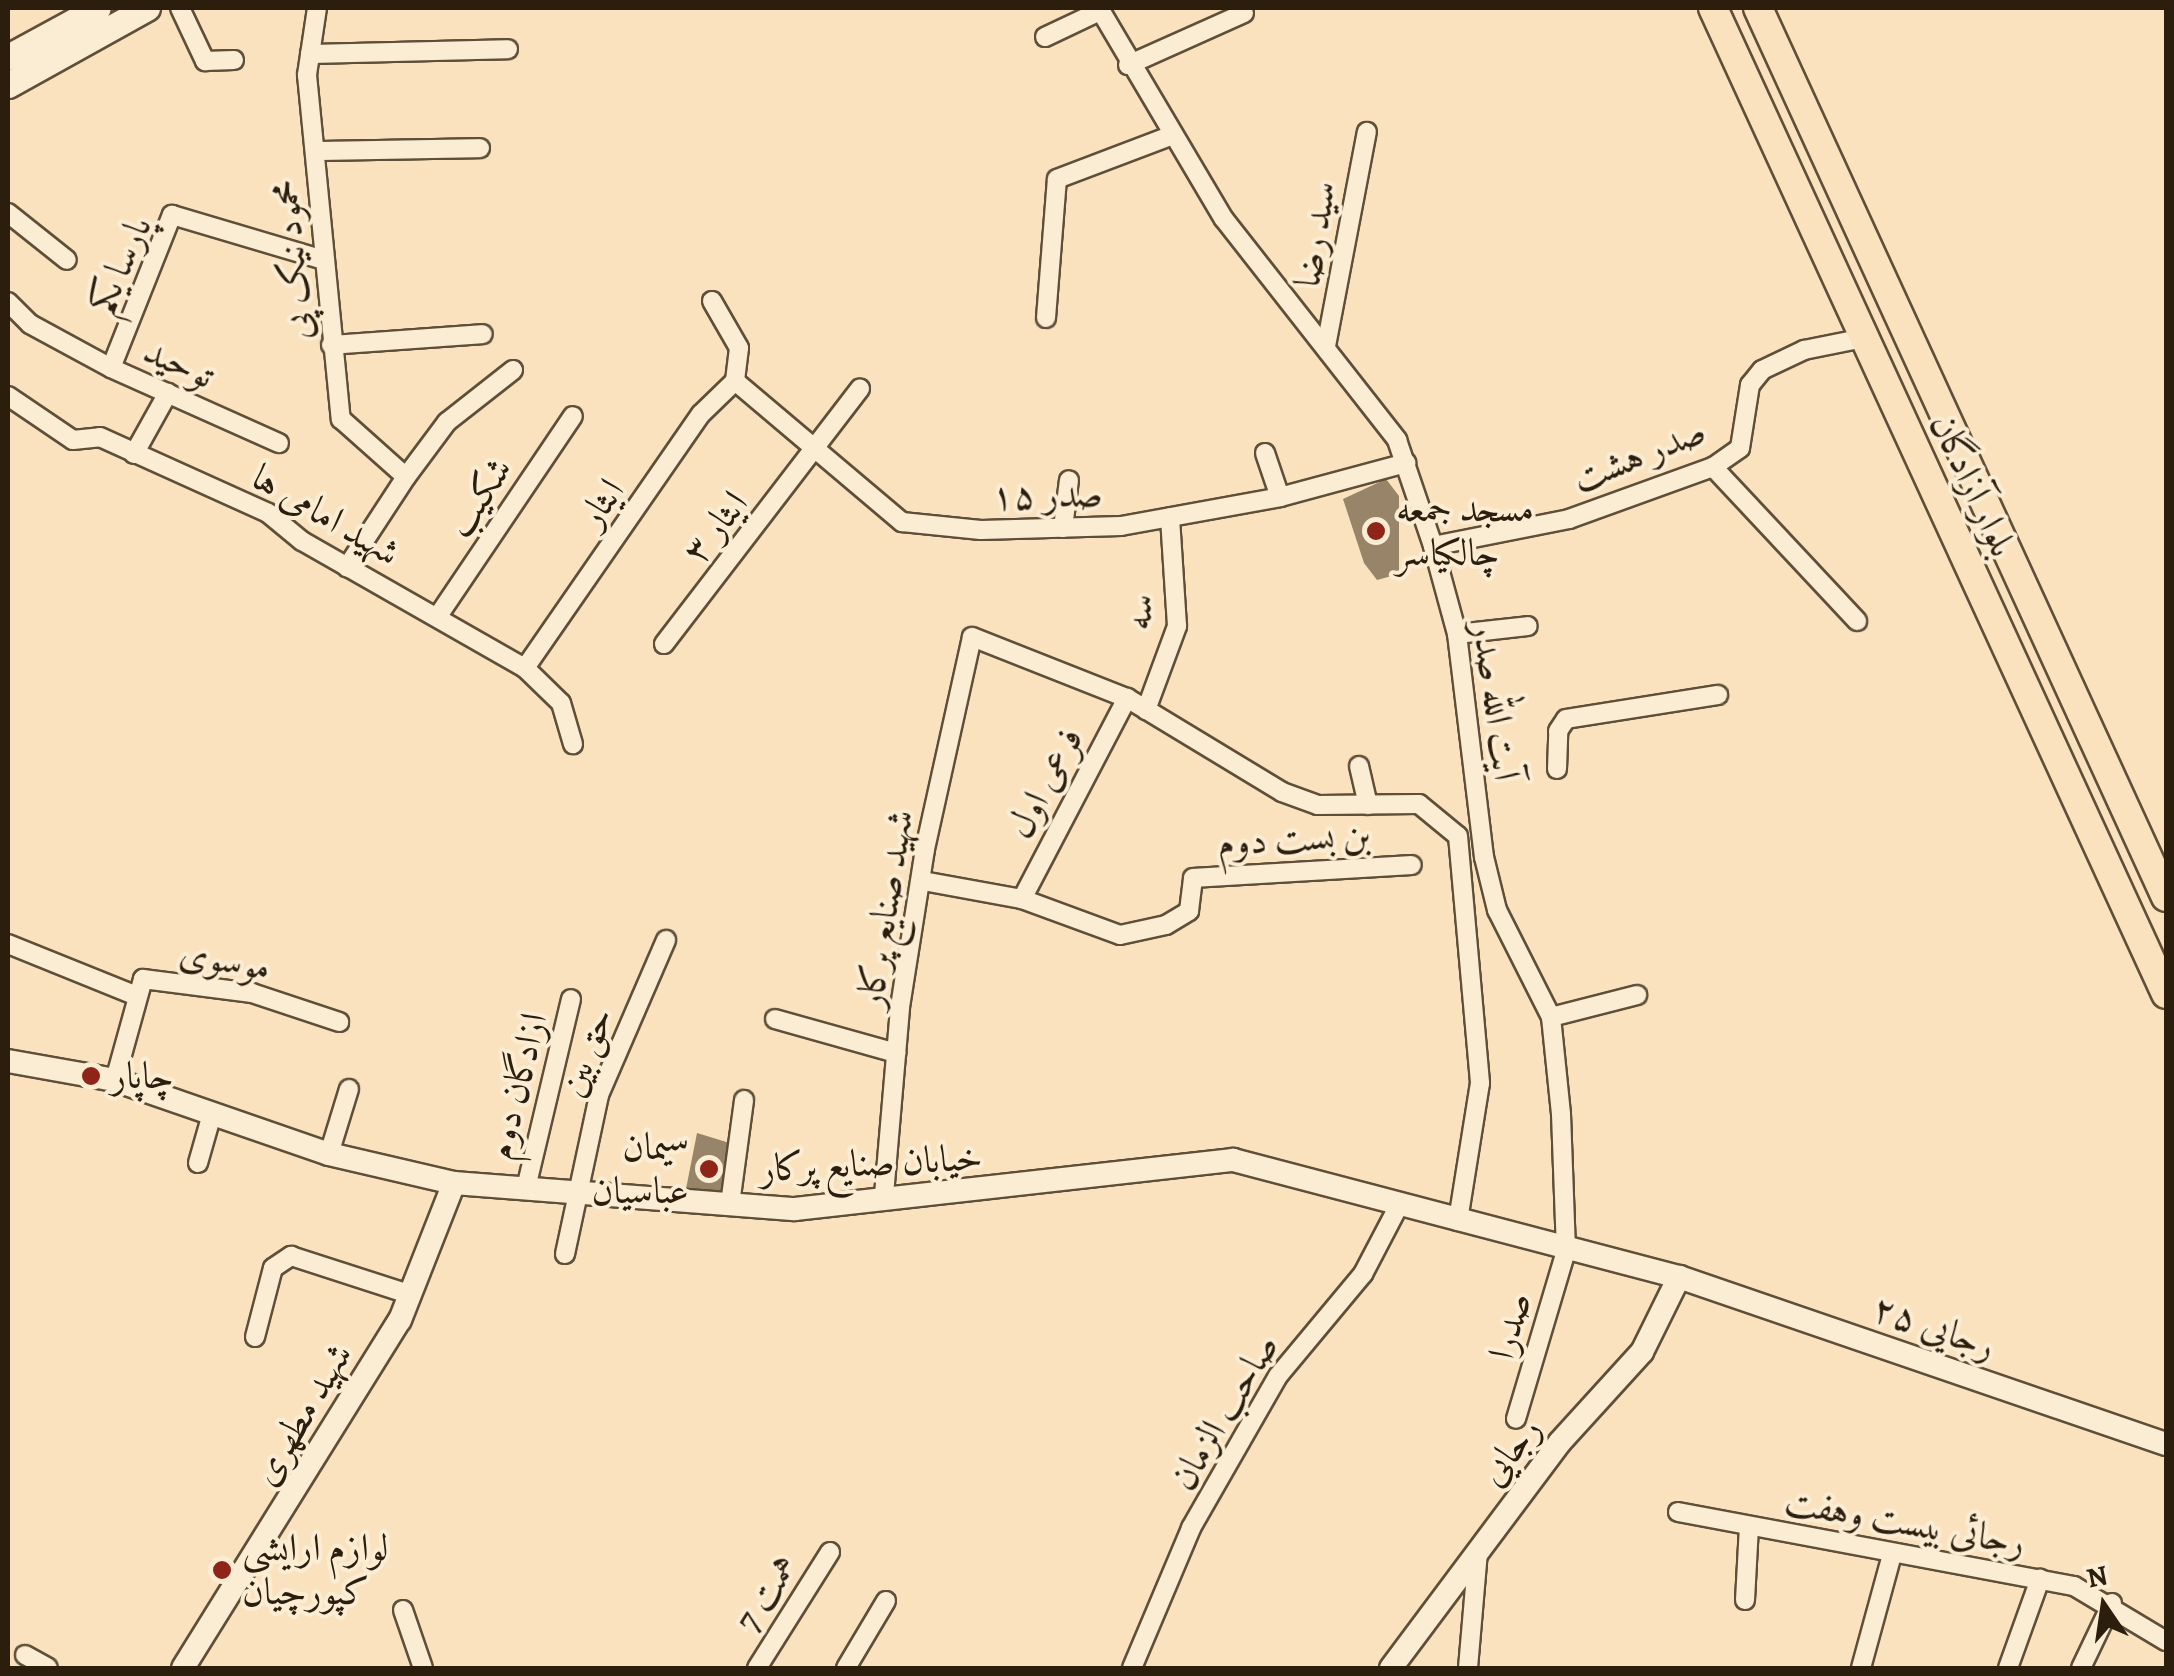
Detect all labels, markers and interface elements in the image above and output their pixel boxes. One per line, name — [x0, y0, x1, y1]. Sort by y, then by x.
street label: محمود نیک پی — [262, 178, 322, 342]
street label: سید رضا — [1284, 178, 1346, 290]
street label: پارسا یکم — [78, 209, 162, 321]
street label: توحید — [137, 327, 221, 399]
street label: بلوار آزادگان — [1920, 406, 2026, 564]
street label: صدر هشت — [1566, 408, 1712, 502]
street label: شکیب — [436, 448, 522, 546]
street label: شهید امامی ها — [244, 454, 408, 576]
street label: ایثار — [568, 470, 634, 536]
street label: صدر ۱۵ — [991, 471, 1103, 519]
street label: ایثار ۳ — [673, 482, 757, 572]
place label: مسجد جمعه چالکیاسر — [1396, 486, 1534, 576]
marker: مسجد جمعه چالکیاسر — [1365, 520, 1387, 542]
street label: سه — [1114, 592, 1164, 632]
street label: آیت الله صدر — [1462, 619, 1530, 783]
street label: فرعی اول — [997, 720, 1093, 846]
street label: شهید صنایع پرکار — [847, 807, 923, 1011]
street label: بن بست دوم — [1216, 812, 1372, 866]
street label: موسوی — [176, 930, 274, 990]
street label: حق بین — [548, 1001, 624, 1103]
street label: ازادگان دوم — [477, 1008, 557, 1164]
place label: چاپار — [111, 1053, 174, 1099]
marker: چاپار — [80, 1065, 102, 1087]
place label: سیمان عباسیان — [592, 1124, 689, 1214]
street label: خیابان صنایع پرکار — [758, 1134, 984, 1192]
marker: سیمان عباسیان — [698, 1158, 720, 1180]
street label: رجایی ۲۵ — [1867, 1285, 2001, 1369]
street label: صدرا — [1479, 1287, 1541, 1365]
street label: صاحب الزمان — [1160, 1326, 1288, 1498]
street label: شهید مطهری — [242, 1335, 362, 1493]
street label: رجایی — [1469, 1407, 1551, 1495]
street label: رجائی بیست وهفت — [1781, 1478, 2029, 1566]
place label: لوازم ارایشی کپورچیان — [242, 1525, 389, 1615]
street label: همت 7 — [725, 1546, 807, 1640]
north arrow — [2054, 1556, 2154, 1656]
text: N — [2083, 1556, 2111, 1598]
marker: لوازم ارایشی کپورچیان — [211, 1559, 233, 1581]

